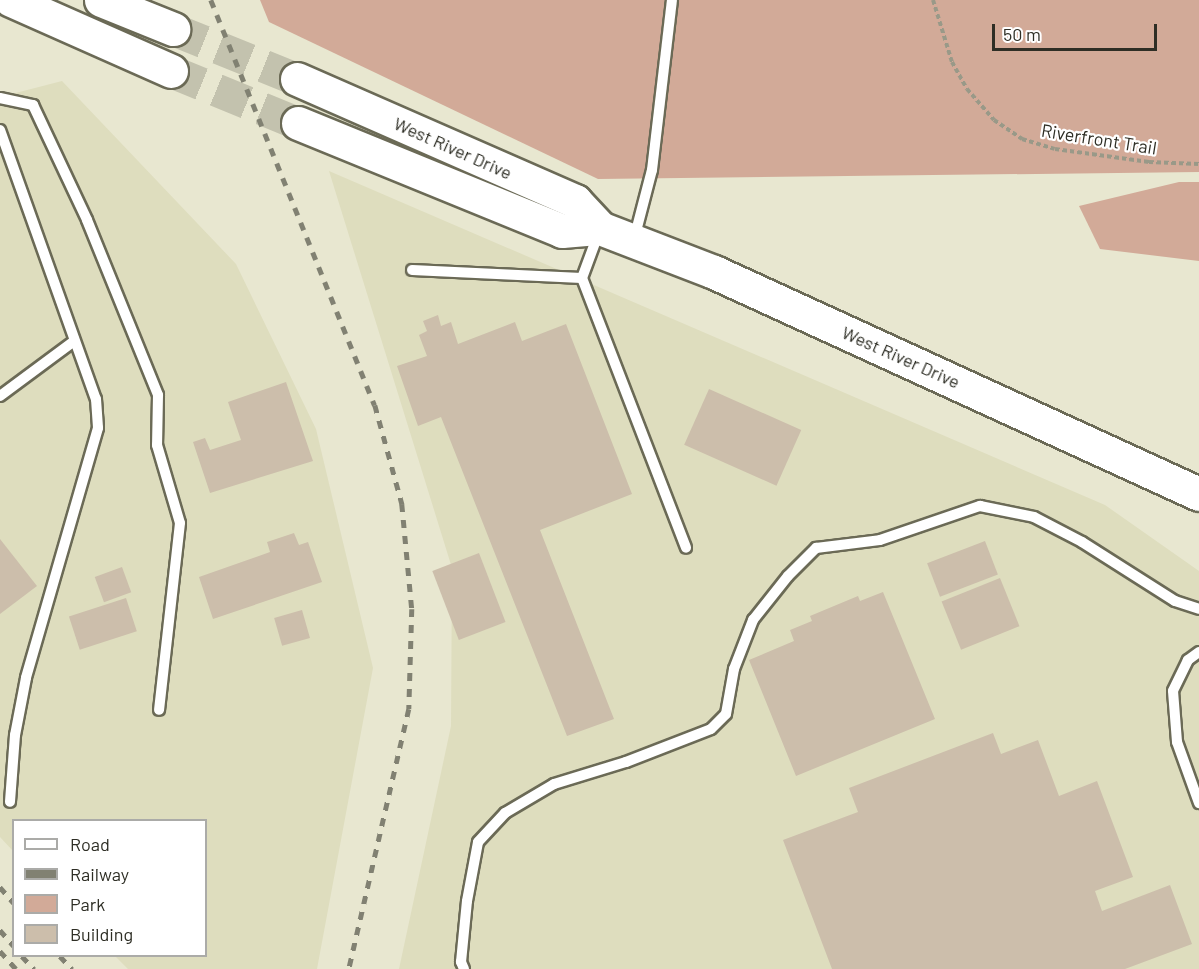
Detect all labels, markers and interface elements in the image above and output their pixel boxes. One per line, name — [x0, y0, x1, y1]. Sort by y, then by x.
scale bar — [995, 12, 1160, 50]
text: 50 m — [1003, 23, 1041, 45]
street label: West River Drive — [391, 112, 515, 184]
street label: Riverfront Trail — [1040, 119, 1158, 159]
street label: West River Drive — [839, 321, 963, 393]
legend — [12, 819, 207, 957]
text: Road — [70, 833, 110, 855]
text: Railway — [70, 863, 129, 885]
text: Park — [70, 893, 105, 915]
text: Building — [70, 923, 133, 945]

